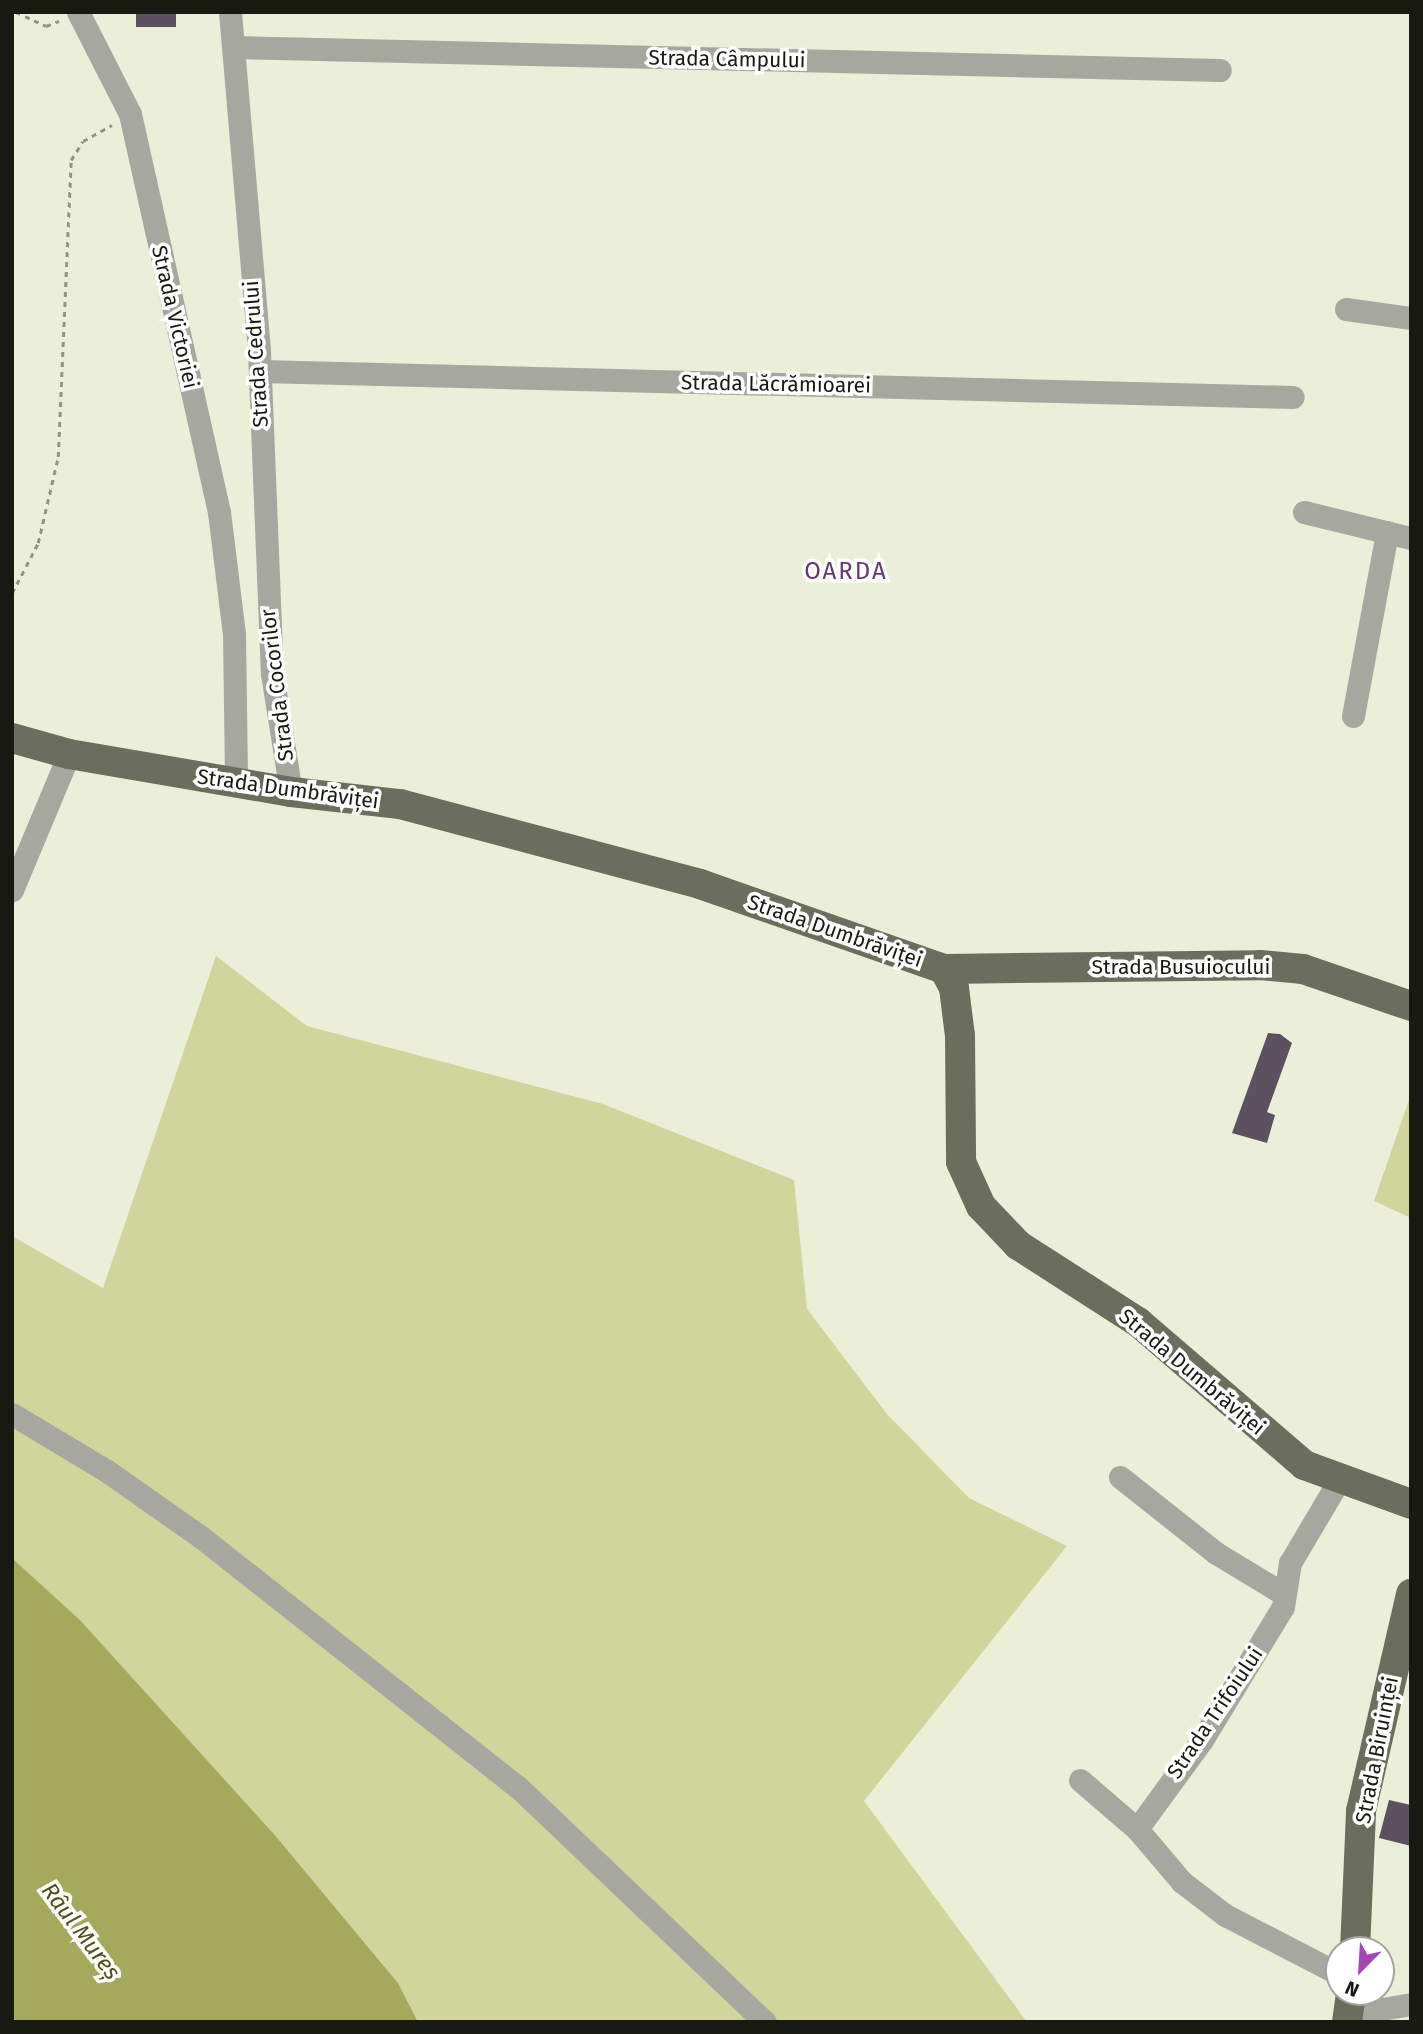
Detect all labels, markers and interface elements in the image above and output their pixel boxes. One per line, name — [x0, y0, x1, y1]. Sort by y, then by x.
street label: Strada Câmpului — [648, 45, 806, 73]
street label: Strada Victoriei — [146, 243, 204, 391]
street label: Strada Cedrului — [238, 280, 274, 428]
street label: Strada Lăcrămioarei — [681, 370, 871, 398]
district label: OARDA — [805, 558, 887, 586]
street label: Strada Cocorilor — [255, 607, 299, 763]
street label: Strada Dumbrăviței — [196, 764, 380, 814]
street label: Strada Dumbrăviței — [744, 889, 926, 973]
street label: Strada Busuiocului — [1092, 954, 1270, 980]
street label: Strada Dumbrăviței — [1114, 1304, 1270, 1440]
street label: Strada Trifoiului — [1162, 1642, 1268, 1784]
street label: Strada Biruinței — [1350, 1674, 1404, 1826]
water label: Râul Mureș — [36, 1877, 126, 1985]
north arrow — [1325, 1936, 1395, 2006]
text: N — [1342, 1976, 1363, 2002]

